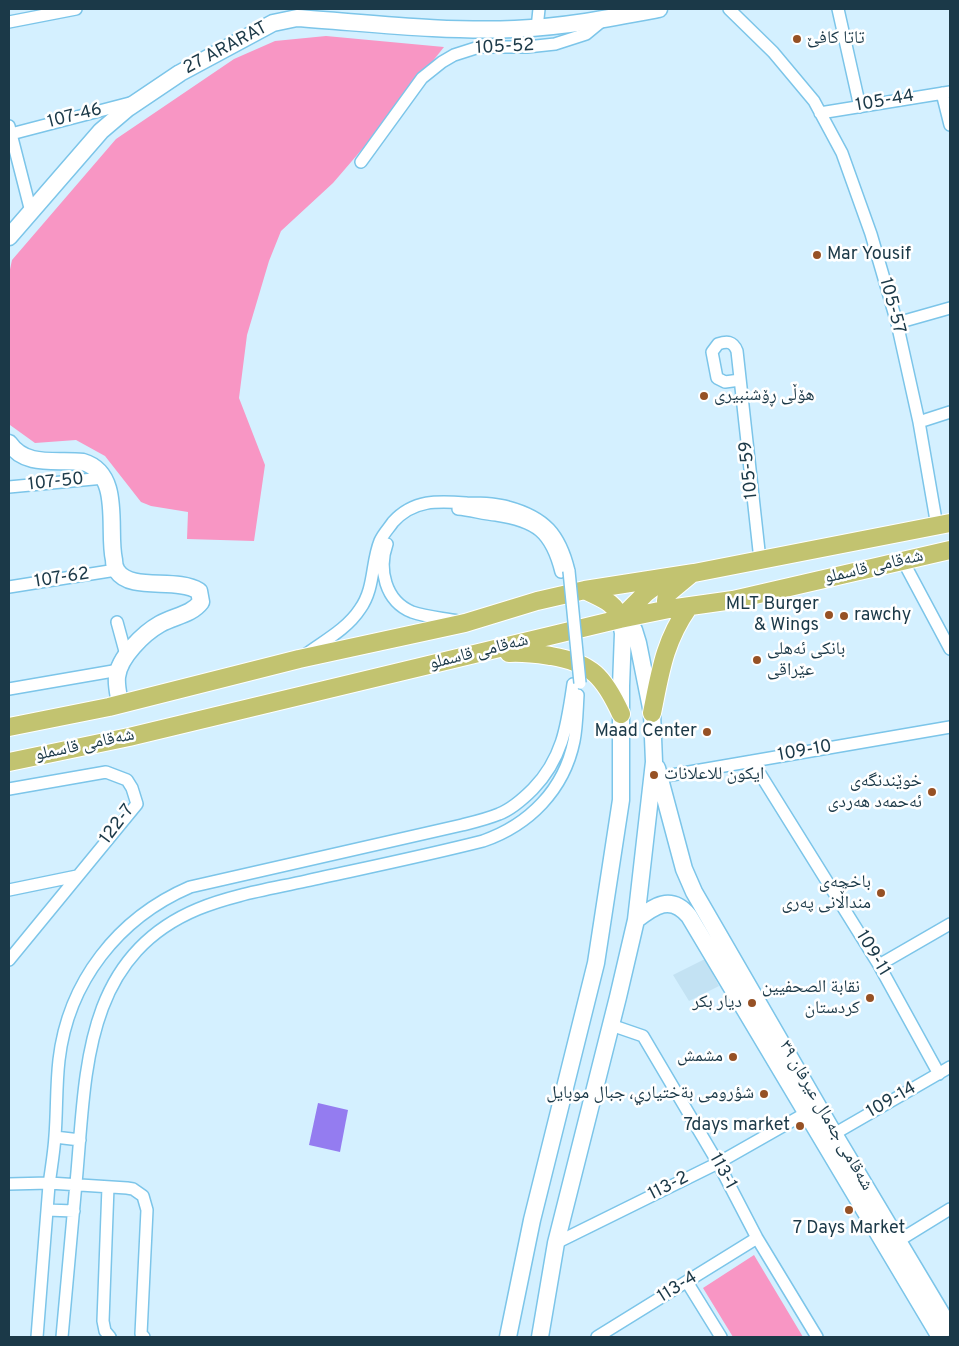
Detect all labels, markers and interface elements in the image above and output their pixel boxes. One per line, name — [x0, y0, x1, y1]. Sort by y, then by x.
street label: 27 ARARAT — [180, 18, 272, 80]
place label: تاتا كافێ — [807, 28, 865, 50]
marker: تاتا كافێ — [791, 33, 803, 45]
street label: 105-52 — [475, 36, 535, 60]
street label: 105-44 — [854, 86, 916, 118]
street label: 107-46 — [46, 100, 104, 134]
place label: Mar Yousif — [827, 244, 911, 266]
marker: Mar Yousif — [811, 249, 823, 261]
street label: 105-57 — [873, 276, 909, 336]
place label: هۆڵی ڕۆشنبیری — [714, 385, 815, 407]
marker: هۆڵی ڕۆشنبیری — [698, 390, 710, 402]
street label: 105-59 — [736, 440, 764, 500]
street label: 107-50 — [27, 469, 85, 497]
street label: شەقامی قاسملو — [822, 546, 926, 590]
street label: 107-62 — [33, 564, 91, 594]
place label: MLT Burger & Wings — [726, 594, 819, 636]
place label: rawchy — [854, 605, 911, 627]
marker: MLT Burger & Wings — [823, 609, 835, 621]
marker: rawchy — [838, 610, 850, 622]
street label: شەقامی قاسملو — [427, 630, 531, 676]
place label: بانکی ئەهلی عێراقی — [767, 639, 845, 682]
marker: بانکی ئەهلی عێراقی — [751, 654, 763, 666]
place label: Maad Center — [594, 721, 697, 743]
street label: شەقامی قاسملو — [33, 725, 137, 767]
marker: Maad Center — [701, 726, 713, 738]
street label: 109-10 — [776, 737, 834, 767]
place label: ايكون للاعلانات — [664, 764, 764, 786]
marker: ايكون للاعلانات — [648, 769, 660, 781]
place label: خوێندنگەی ئەحمەد هەردی — [827, 771, 922, 814]
marker: خوێندنگەی ئەحمەد هەردی — [926, 786, 938, 798]
street label: 122-7 — [96, 801, 140, 849]
place label: باخچەی منداڵانی پەری — [781, 872, 871, 914]
marker: باخچەی منداڵانی پەری — [875, 887, 887, 899]
street label: 109-11 — [850, 927, 894, 981]
place label: نقابة الصحفیین کردستان — [762, 977, 860, 1020]
place label: ديار بكر — [692, 992, 742, 1014]
marker: نقابة الصحفیین کردستان — [864, 992, 876, 1004]
marker: ديار بكر — [746, 997, 758, 1009]
street label: شەقامی جەمال عیرفان ٣٩ — [773, 1037, 877, 1195]
place label: مشمش — [677, 1046, 723, 1068]
marker: مشمش — [727, 1051, 739, 1063]
street label: 109-14 — [863, 1078, 921, 1124]
place label: شؤرومى بةختياري، جبال موبايل — [546, 1083, 754, 1105]
marker: شؤرومى بةختياري، جبال موبايل — [758, 1088, 770, 1100]
place label: 7days market — [684, 1115, 790, 1137]
marker: 7days market — [794, 1120, 806, 1132]
street label: 113-1 — [703, 1150, 741, 1194]
street label: 113-2 — [645, 1168, 693, 1206]
marker: 7 Days Market — [843, 1204, 855, 1216]
place label: 7 Days Market — [793, 1218, 905, 1240]
street label: 113-4 — [654, 1268, 702, 1308]

